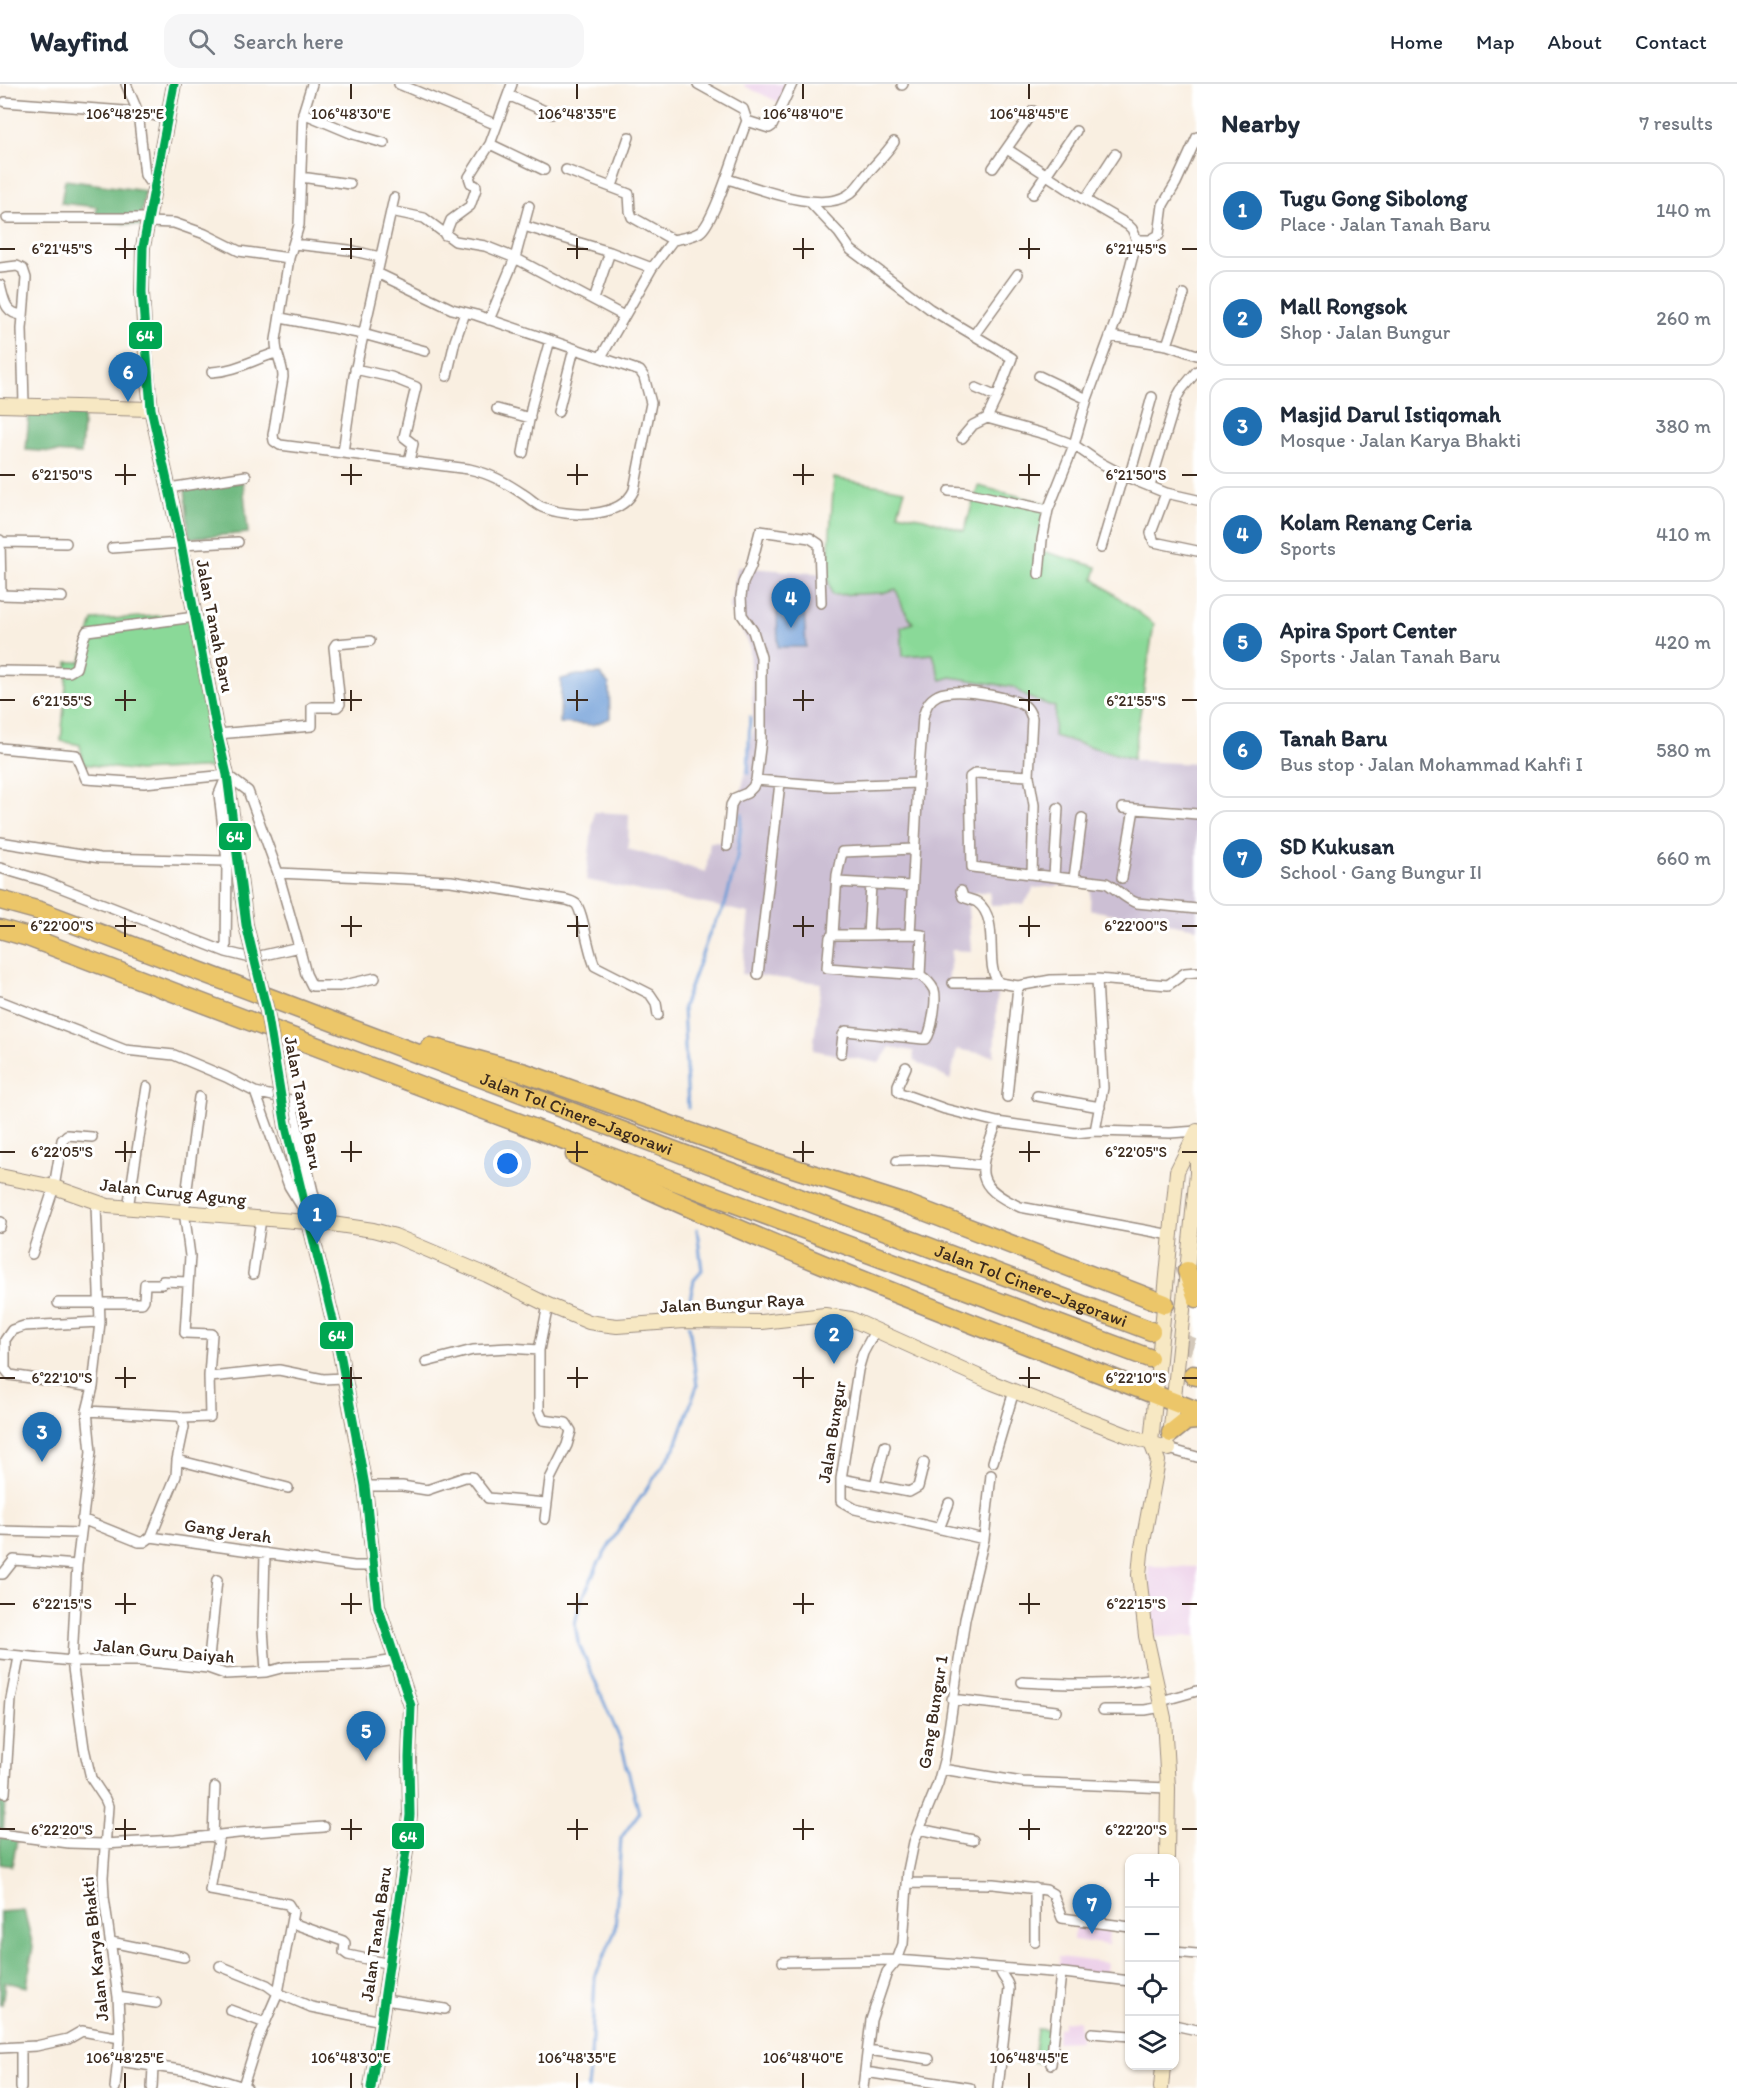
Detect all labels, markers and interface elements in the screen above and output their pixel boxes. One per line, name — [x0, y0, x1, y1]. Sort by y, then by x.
search box — [164, 14, 584, 68]
text: Wayfind — [30, 24, 128, 58]
icon: search — [185, 25, 218, 58]
text: Search here — [233, 28, 344, 55]
text: Home — [1390, 29, 1443, 54]
text: Map — [1476, 29, 1515, 54]
text: About — [1548, 29, 1602, 54]
text: Contact — [1635, 29, 1707, 54]
text: 106°48'25"E — [86, 105, 164, 123]
text: 106°48'30"E — [311, 105, 391, 123]
text: 106°48'35"E — [538, 105, 616, 123]
text: 106°48'40"E — [763, 105, 843, 123]
text: 106°48'45"E — [989, 105, 1069, 123]
text: Nearby — [1221, 107, 1300, 139]
text: 7 results — [1639, 111, 1713, 135]
text: Tugu Gong Sibolong — [1280, 185, 1467, 212]
text: 1 — [1238, 198, 1247, 222]
text: 140 m — [1656, 198, 1711, 222]
text: Place · Jalan Tanah Baru — [1280, 212, 1491, 236]
text: 6°21'45"S — [32, 240, 92, 258]
text: 6°21'45"S — [1106, 240, 1166, 258]
text: Mall Rongsok — [1280, 293, 1407, 320]
text: 2 — [1237, 306, 1248, 330]
text: 260 m — [1656, 306, 1711, 330]
text: Shop · Jalan Bungur — [1280, 320, 1450, 344]
line badge: 64 — [128, 321, 163, 350]
text: 64 — [136, 326, 154, 345]
pin: 6 — [108, 352, 148, 402]
text: Masjid Darul Istiqomah — [1280, 401, 1501, 428]
text: 3 — [1237, 414, 1248, 438]
text: 380 m — [1656, 414, 1711, 438]
text: Mosque · Jalan Karya Bhakti — [1280, 428, 1521, 452]
text: 6°21'50"S — [31, 466, 93, 484]
text: 6°21'50"S — [1105, 466, 1167, 484]
text: Kolam Renang Ceria — [1280, 509, 1472, 536]
text: 4 — [1236, 522, 1249, 546]
text: 410 m — [1656, 522, 1711, 546]
text: Sports — [1280, 536, 1336, 560]
street label: Jalan Tanah Baru — [191, 557, 239, 695]
pin: 4 — [772, 578, 810, 628]
text: Apira Sport Center — [1280, 617, 1457, 644]
text: 5 — [1237, 630, 1248, 654]
text: 420 m — [1655, 630, 1711, 654]
text: Sports · Jalan Tanah Baru — [1280, 644, 1500, 668]
text: 6°21'55"S — [32, 692, 92, 710]
text: 6°21'55"S — [1106, 692, 1166, 710]
text: Tanah Baru — [1280, 725, 1387, 752]
text: 6 — [1237, 738, 1248, 762]
text: 580 m — [1656, 738, 1711, 762]
text: Bus stop · Jalan Mohammad Kahfi I — [1280, 752, 1583, 776]
line badge: 64 — [218, 822, 252, 851]
text: 64 — [226, 827, 244, 846]
text: SD Kukusan — [1280, 833, 1395, 860]
text: 7 — [1238, 846, 1247, 870]
text: 660 m — [1656, 846, 1711, 870]
text: School · Gang Bungur II — [1280, 860, 1482, 884]
text: 6°22'00"S — [30, 917, 94, 935]
text: 6°22'00"S — [1104, 917, 1168, 935]
street label: Jalan Tanah Baru — [279, 1034, 327, 1172]
street label: Jalan Tol Cinere–Jagorawi — [477, 1067, 676, 1160]
text: 6°22'05"S — [31, 1143, 93, 1161]
text: 6°22'05"S — [1105, 1143, 1167, 1161]
your location — [493, 1149, 522, 1178]
street label: Jalan Curug Agung — [99, 1173, 248, 1211]
pin: 1 — [298, 1194, 336, 1244]
street label: Jalan Tol Cinere–Jagorawi — [932, 1239, 1130, 1332]
street label: Jalan Bungur Raya — [659, 1288, 805, 1318]
pin: 2 — [814, 1314, 854, 1364]
line badge: 64 — [319, 1321, 354, 1350]
text: 64 — [328, 1326, 346, 1345]
text: 6°22'10"S — [31, 1369, 93, 1387]
text: 6°22'10"S — [1105, 1369, 1167, 1387]
street label: Jalan Bungur — [813, 1379, 851, 1485]
pin: 3 — [22, 1412, 62, 1462]
street label: Gang Jerah — [183, 1514, 274, 1548]
text: 6°22'15"S — [32, 1595, 92, 1613]
text: 6°22'15"S — [1106, 1595, 1166, 1613]
street label: Jalan Guru Daiyah — [93, 1634, 235, 1668]
street label: Gang Bungur 1 — [913, 1653, 953, 1771]
pin: 5 — [346, 1712, 386, 1761]
text: 6°22'20"S — [31, 1821, 93, 1839]
text: 6°22'20"S — [1105, 1821, 1167, 1839]
line badge: 64 — [391, 1822, 425, 1850]
text: 64 — [399, 1827, 417, 1846]
map controls — [1125, 1854, 1179, 2070]
button: + — [1125, 1854, 1179, 1908]
street label: Jalan Tanah Baru — [356, 1865, 396, 2003]
street label: Jalan Karya Bhakti — [76, 1876, 114, 2022]
pin: 7 — [1072, 1884, 1112, 1934]
button: − — [1125, 1908, 1179, 1962]
button: locate — [1125, 1962, 1179, 2016]
button: layers — [1125, 2016, 1179, 2070]
text: 106°48'25"E — [86, 2049, 164, 2067]
text: 106°48'30"E — [311, 2049, 391, 2067]
text: 106°48'35"E — [538, 2049, 616, 2067]
text: 106°48'40"E — [763, 2049, 843, 2067]
text: 106°48'45"E — [989, 2049, 1069, 2067]

